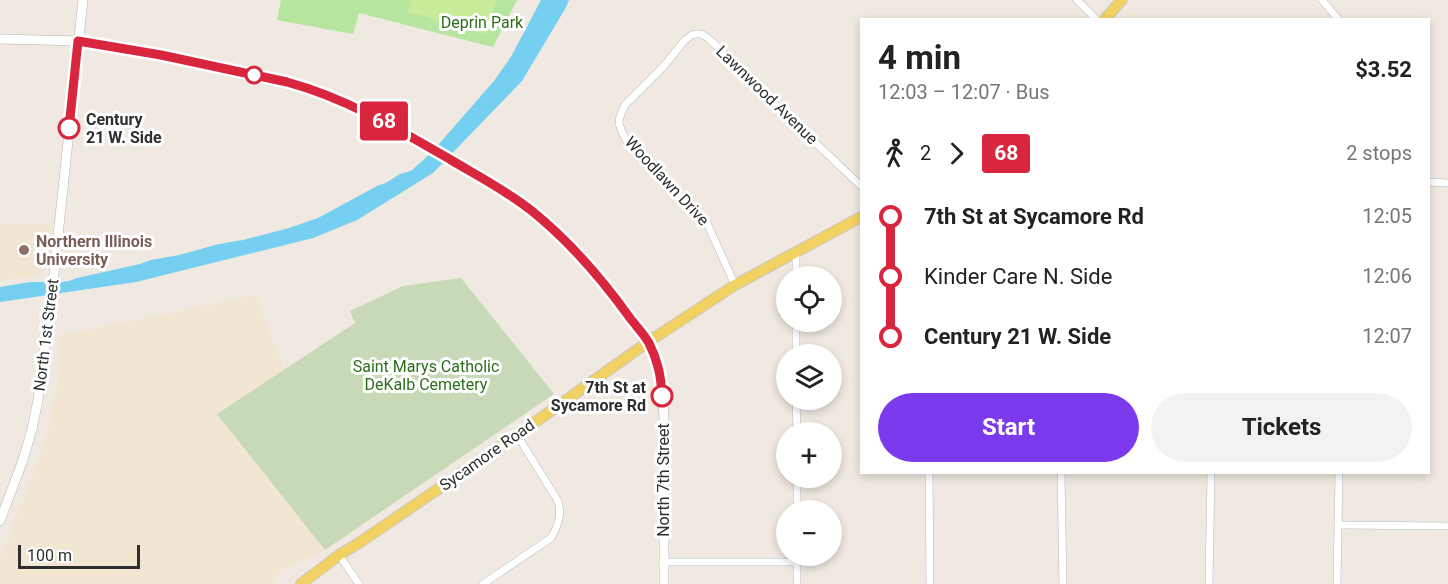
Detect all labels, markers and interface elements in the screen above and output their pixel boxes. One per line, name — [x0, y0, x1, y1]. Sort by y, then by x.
park label: Deprin Park — [441, 13, 524, 32]
text: 4 min — [878, 38, 961, 77]
street label: Lawnwood Avenue — [712, 42, 822, 148]
text: $3.52 — [1355, 57, 1412, 82]
unlabelled marker — [245, 66, 263, 84]
text: 12:03 – 12:07 · Bus — [878, 80, 1050, 104]
line badge: 68 — [357, 102, 411, 140]
text: 68 — [372, 109, 396, 133]
place label: Century 21 W. Side — [86, 110, 162, 147]
marker: Century 21 W. Side — [58, 117, 80, 139]
street label: Woodlawn Drive — [621, 133, 713, 229]
icon: walk — [878, 137, 911, 170]
icon: forward — [940, 137, 973, 170]
text: 2 — [920, 141, 931, 165]
text: 68 — [994, 141, 1018, 165]
text: 2 stops — [1346, 141, 1412, 165]
text: 7th St at Sycamore Rd — [924, 204, 1144, 229]
text: 12:05 — [1362, 204, 1412, 228]
place label: Northern Illinois University — [36, 232, 152, 269]
marker: Northern Illinois University — [17, 243, 31, 257]
text: Kinder Care N. Side — [924, 264, 1112, 289]
text: 12:06 — [1362, 264, 1412, 288]
map controls — [776, 266, 842, 566]
button: locate — [776, 266, 842, 332]
street label: North 1st Street — [30, 278, 62, 392]
text: Century 21 W. Side — [924, 324, 1111, 349]
text: 12:07 — [1362, 324, 1412, 348]
button: layers — [776, 344, 842, 410]
park label: Saint Marys Catholic DeKalb Cemetery — [353, 357, 499, 394]
place label: 7th St at Sycamore Rd — [551, 378, 647, 415]
marker: 7th St at Sycamore Rd — [651, 385, 673, 407]
button: Start — [878, 393, 1139, 462]
button: Tickets — [1151, 393, 1412, 462]
street label: Sycamore Road — [436, 415, 538, 495]
button: + — [776, 422, 842, 488]
street label: North 7th Street — [654, 423, 673, 537]
button: − — [776, 500, 842, 566]
scale bar — [18, 542, 140, 570]
text: 100 m — [27, 546, 72, 565]

